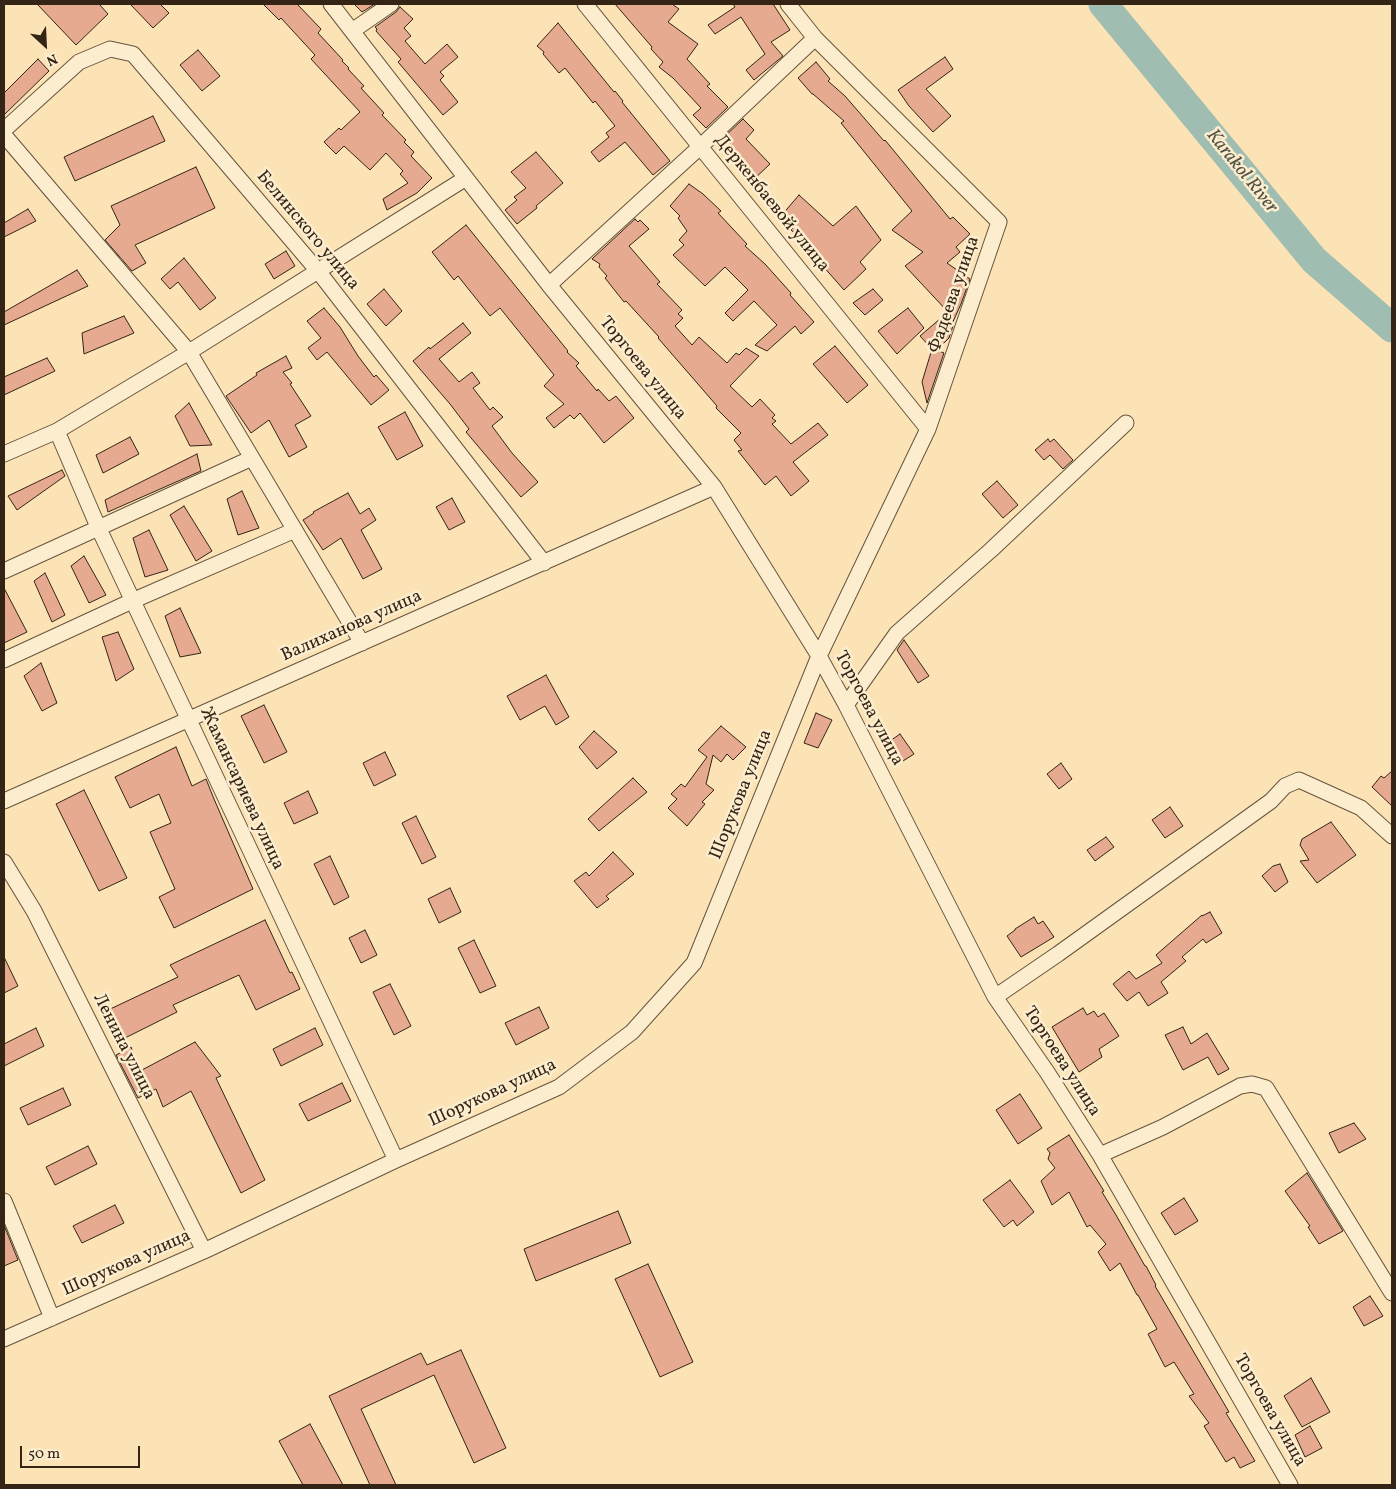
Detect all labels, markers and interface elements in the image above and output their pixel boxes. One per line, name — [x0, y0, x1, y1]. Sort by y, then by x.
north arrow — [20, 20, 70, 70]
text: N — [43, 48, 60, 70]
water label: Karakol River — [1200, 125, 1282, 219]
street label: Деркенбаевой улица — [709, 131, 833, 277]
street label: Белинского улица — [251, 167, 363, 295]
street label: Фадеева улица — [925, 234, 985, 356]
street label: Торгоева улица — [594, 313, 690, 425]
street label: Валиханова улица — [278, 586, 426, 668]
street label: Торгоева улица — [829, 648, 907, 770]
street label: Жамансариева улица — [194, 704, 288, 874]
street label: Шорукова улица — [706, 727, 778, 863]
street label: Ленина улица — [87, 990, 159, 1104]
street label: Торгоева улица — [1017, 1003, 1105, 1121]
street label: Шорукова улица — [426, 1055, 560, 1133]
street label: Шорукова улица — [59, 1226, 195, 1302]
street label: Торгоева улица — [1228, 1351, 1310, 1471]
scale bar — [22, 1436, 142, 1468]
text: 50 m — [28, 1444, 60, 1465]

